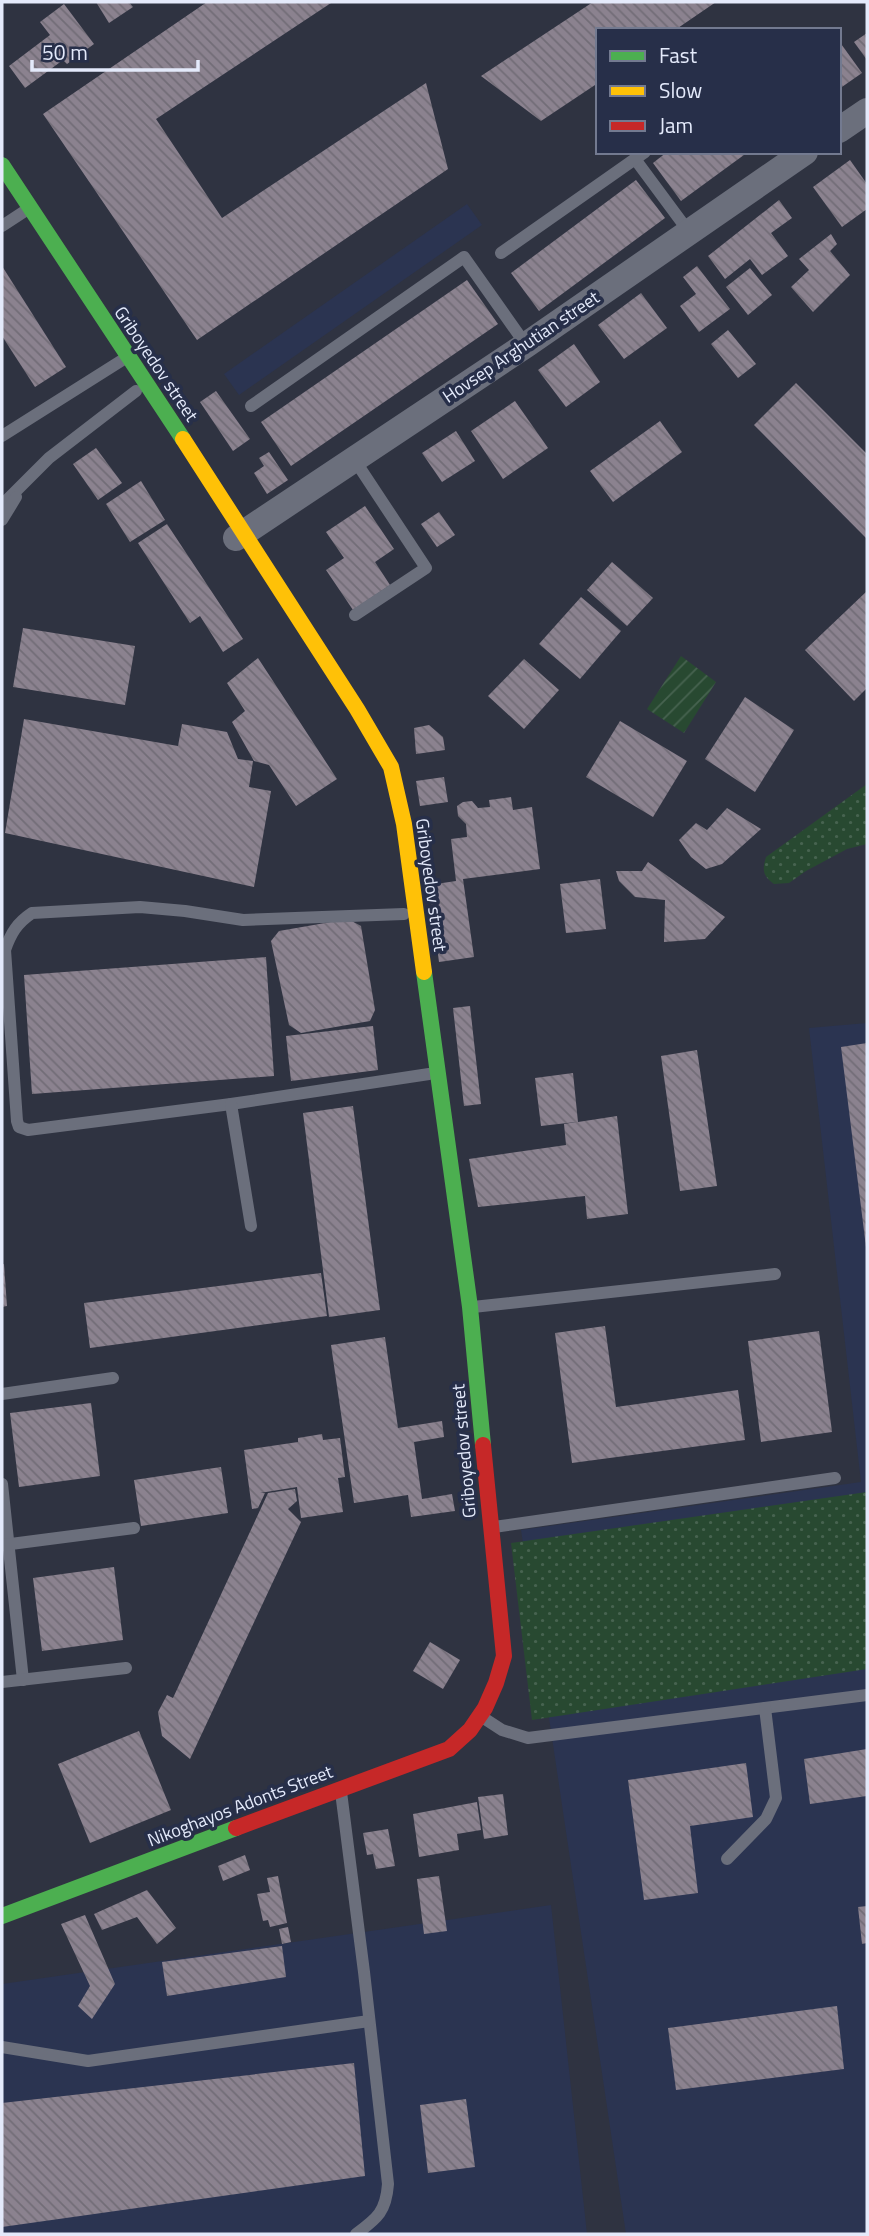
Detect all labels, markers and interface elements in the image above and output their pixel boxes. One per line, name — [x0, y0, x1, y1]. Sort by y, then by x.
scale bar — [32, 28, 198, 72]
legend — [596, 28, 841, 154]
text: 50 m — [42, 36, 88, 68]
text: Fast — [659, 39, 698, 71]
text: Slow — [659, 74, 702, 106]
text: Jam — [659, 109, 693, 141]
street label: Hovsep Arghutian street — [437, 283, 605, 409]
street label: Griboyedov street — [108, 300, 206, 428]
street label: Griboyedov street — [409, 817, 454, 954]
street label: Griboyedov street — [444, 1382, 483, 1519]
street label: Nikoghayos Adonts Street — [143, 1757, 337, 1853]

